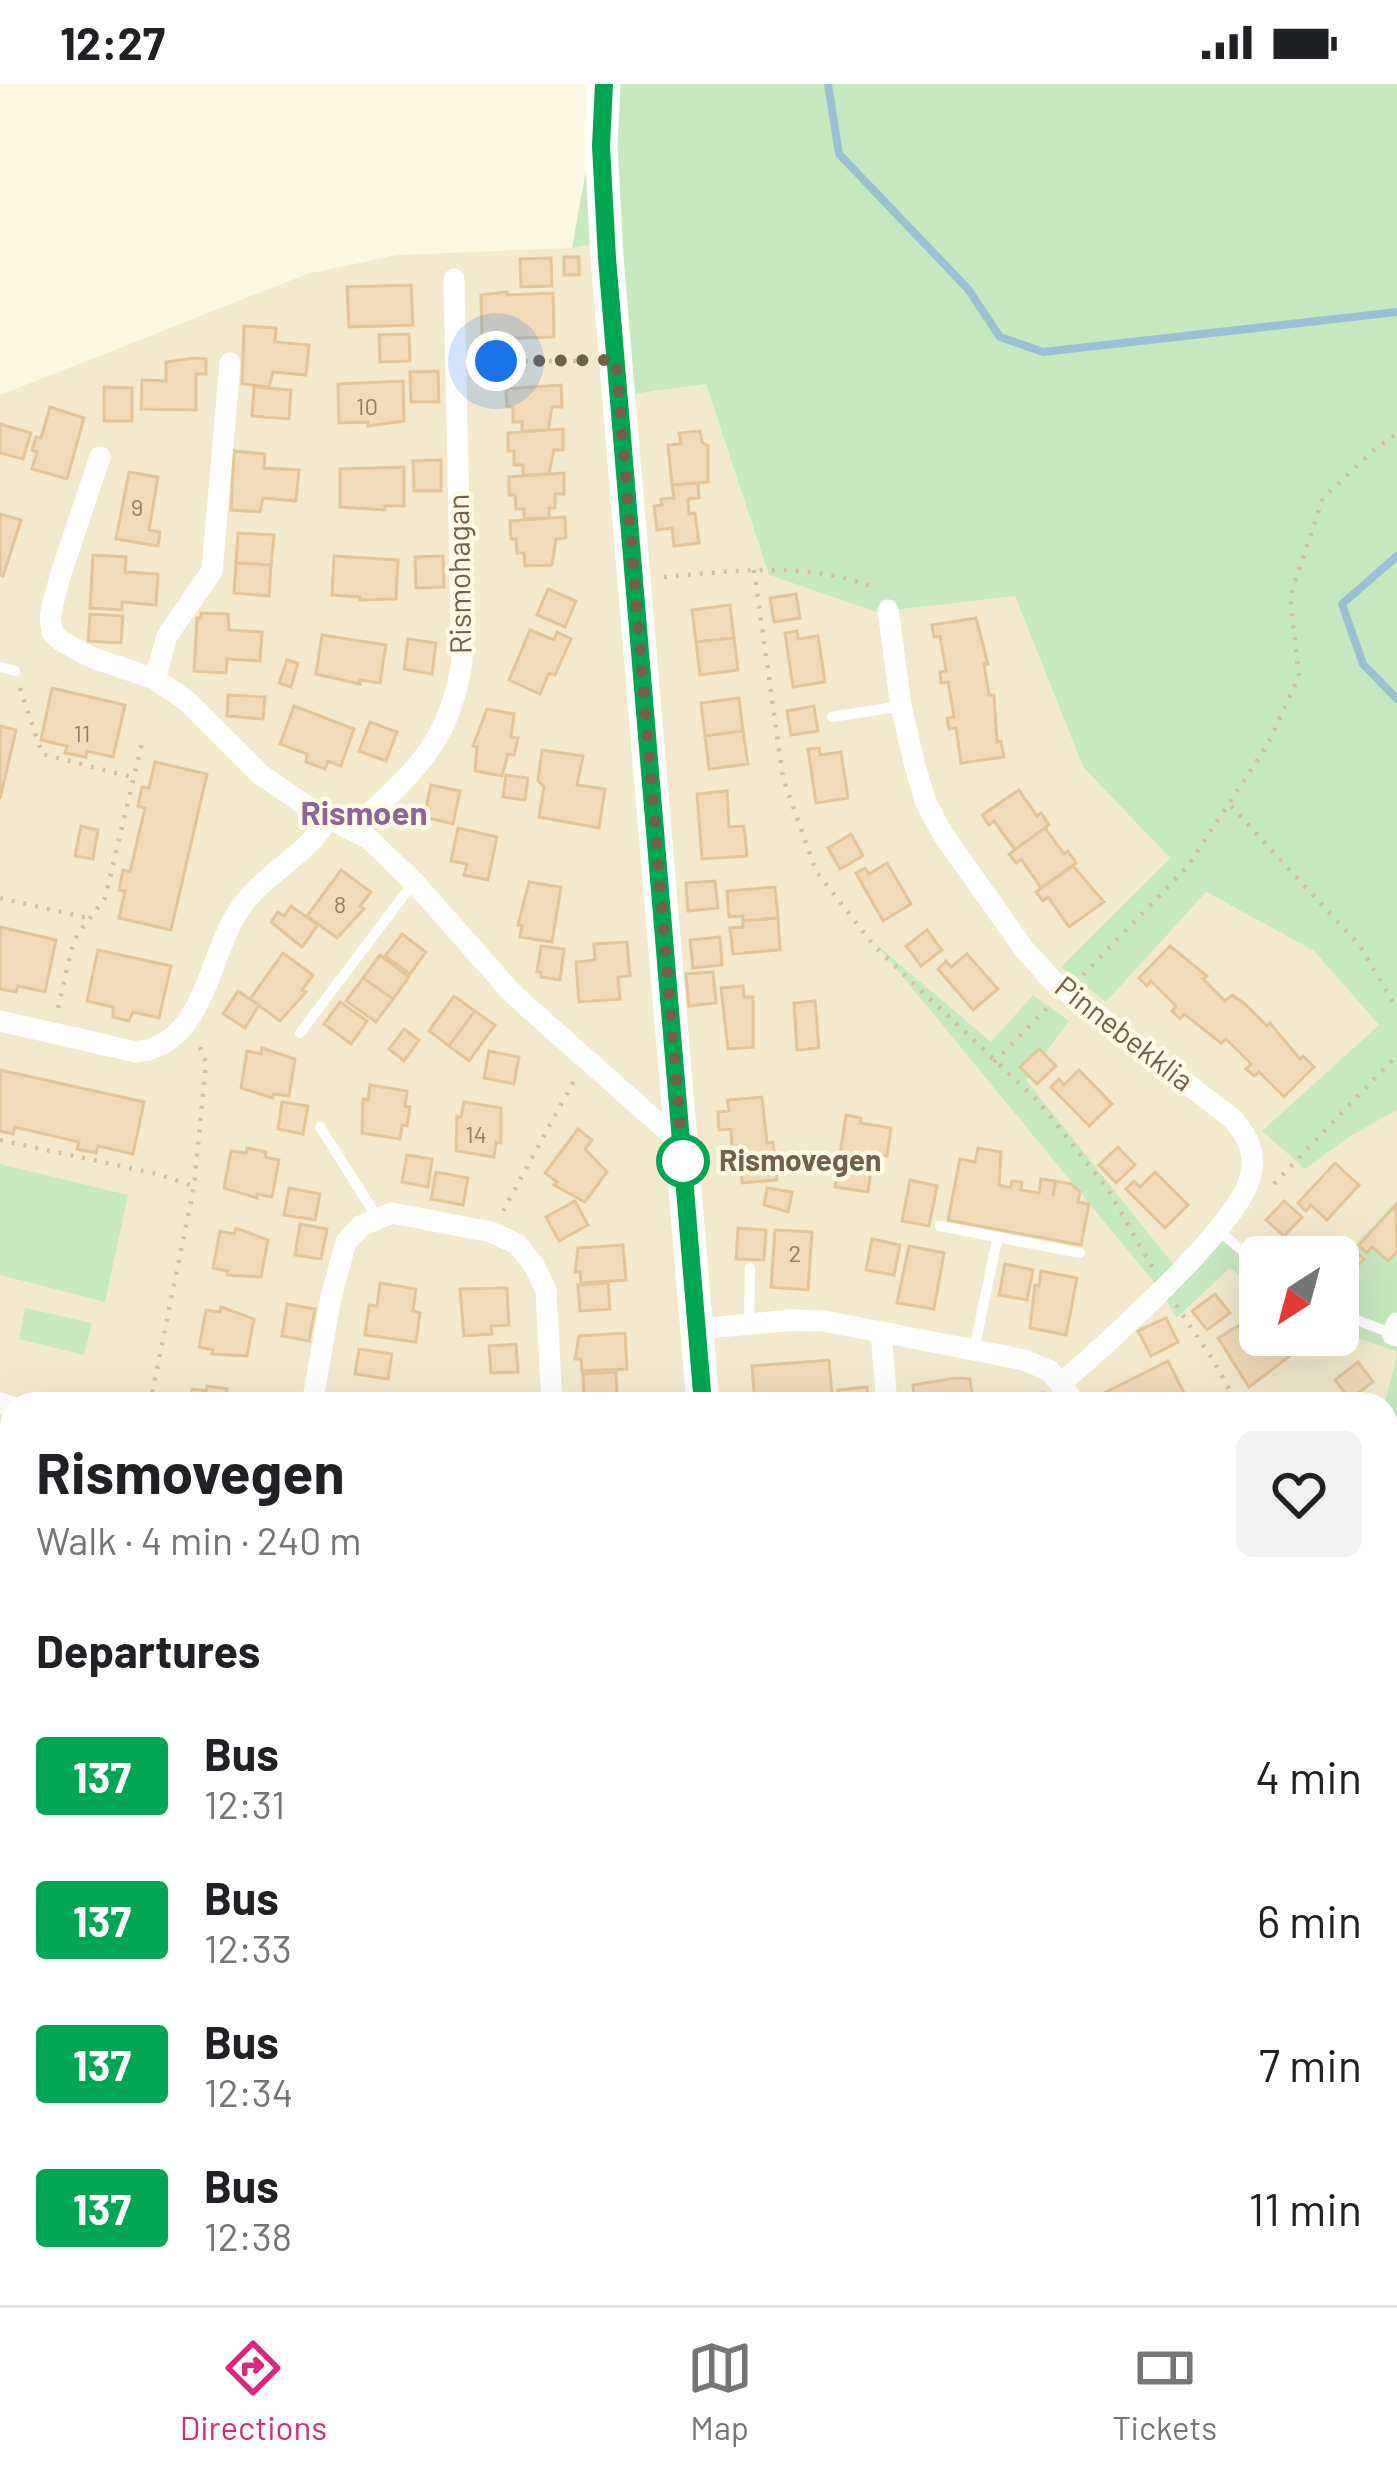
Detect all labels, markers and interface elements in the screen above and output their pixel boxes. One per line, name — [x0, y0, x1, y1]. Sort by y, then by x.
text: 12:27 — [60, 15, 165, 69]
your location — [466, 331, 526, 391]
house number: 10 — [356, 391, 378, 420]
house number: 9 — [131, 492, 143, 521]
street label: Rismohagan — [439, 494, 477, 655]
house number: 11 — [74, 718, 90, 747]
district label: Rismoen — [300, 792, 428, 832]
house number: 8 — [334, 889, 346, 918]
street label: Pinnebekklia — [1049, 967, 1202, 1098]
house number: 14 — [465, 1119, 487, 1148]
marker: Rismovegen — [658, 1136, 708, 1186]
place label: Rismovegen — [719, 1141, 881, 1177]
north arrow — [1239, 1236, 1359, 1356]
map controls — [1239, 1236, 1359, 1356]
house number: 2 — [789, 1238, 801, 1267]
button: heart — [1236, 1431, 1362, 1557]
text: Rismovegen — [36, 1437, 345, 1505]
text: Walk · 4 min · 240 m — [36, 1516, 361, 1563]
text: Departures — [36, 1623, 260, 1677]
text: Bus — [204, 1726, 279, 1780]
text: 4 min — [1255, 1749, 1362, 1803]
text: 137 — [73, 1751, 131, 1801]
text: 12:31 — [204, 1780, 285, 1827]
text: Bus — [204, 1870, 279, 1924]
text: 6 min — [1257, 1893, 1362, 1947]
text: 137 — [73, 1895, 131, 1945]
text: 12:33 — [204, 1924, 292, 1971]
text: Bus — [204, 2014, 279, 2068]
text: 7 min — [1259, 2037, 1362, 2091]
text: 137 — [73, 2039, 131, 2089]
text: 12:34 — [204, 2068, 293, 2115]
text: Bus — [204, 2158, 279, 2212]
text: 11 min — [1248, 2181, 1362, 2235]
text: 137 — [73, 2183, 131, 2233]
text: 12:38 — [204, 2212, 292, 2259]
tab: Directions — [180, 2335, 327, 2447]
tab: Map — [687, 2335, 753, 2447]
tab: Tickets — [1112, 2335, 1217, 2447]

